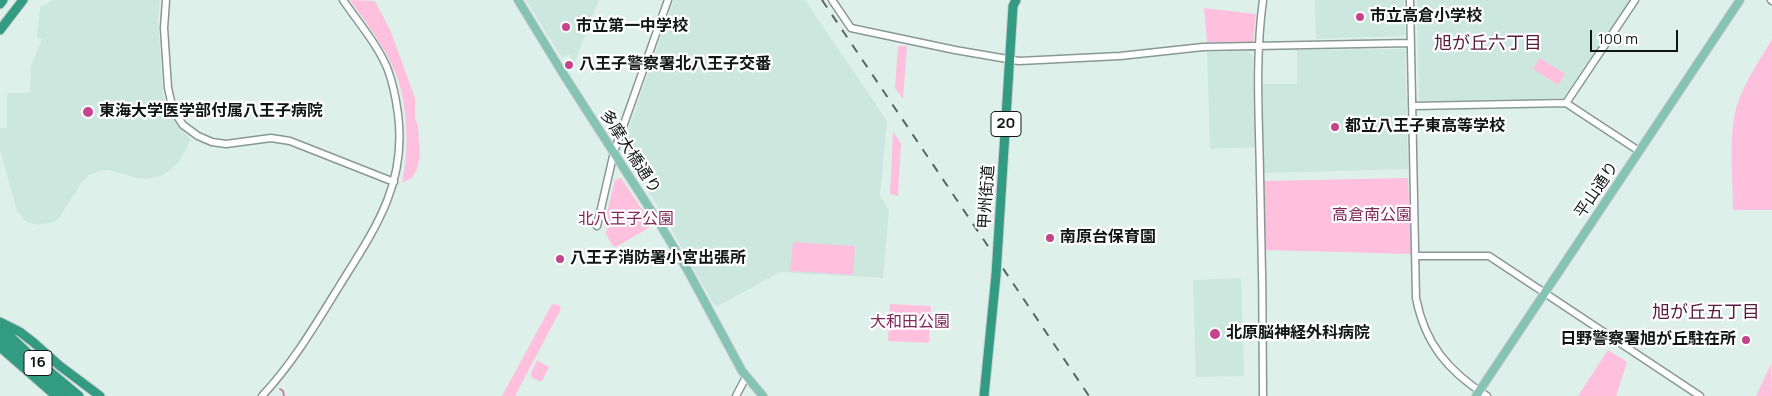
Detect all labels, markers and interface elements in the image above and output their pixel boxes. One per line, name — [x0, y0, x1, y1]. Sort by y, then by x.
place label: 市立高倉小学校 — [1370, 7, 1482, 27]
marker: 市立高倉小学校 — [1354, 11, 1366, 23]
place label: 市立第一中学校 — [576, 17, 688, 37]
scale bar — [1592, 20, 1680, 52]
marker: 市立第一中学校 — [560, 21, 572, 33]
text: 100 m — [1598, 28, 1638, 49]
district label: 旭が丘六丁目 — [1434, 33, 1542, 55]
place label: 八王子警察署北八王子交番 — [579, 55, 771, 75]
marker: 八王子警察署北八王子交番 — [563, 59, 575, 71]
place label: 東海大学医学部付属八王子病院 — [99, 102, 323, 122]
marker: 東海大学医学部付属八王子病院 — [81, 105, 95, 119]
street label: 多摩大橋通り — [596, 107, 664, 197]
road number: 20 — [991, 112, 1021, 136]
place label: 都立八王子東高等学校 — [1345, 117, 1505, 137]
marker: 都立八王子東高等学校 — [1329, 121, 1341, 133]
street label: 平山通り — [1571, 158, 1623, 222]
street label: 甲州街道 — [975, 164, 999, 230]
park label: 高倉南公園 — [1332, 206, 1412, 226]
park label: 北八王子公園 — [578, 210, 674, 230]
place label: 南原台保育園 — [1060, 228, 1156, 248]
marker: 南原台保育園 — [1044, 232, 1056, 244]
place label: 八王子消防署小宮出張所 — [570, 249, 746, 269]
marker: 八王子消防署小宮出張所 — [554, 253, 566, 265]
district label: 旭が丘五丁目 — [1652, 302, 1760, 324]
park label: 大和田公園 — [870, 313, 950, 333]
place label: 北原脳神経外科病院 — [1226, 324, 1370, 344]
marker: 北原脳神経外科病院 — [1208, 327, 1222, 341]
place label: 日野警察署旭が丘駐在所 — [1560, 330, 1736, 350]
marker: 日野警察署旭が丘駐在所 — [1740, 334, 1752, 346]
road number: 16 — [24, 350, 52, 376]

